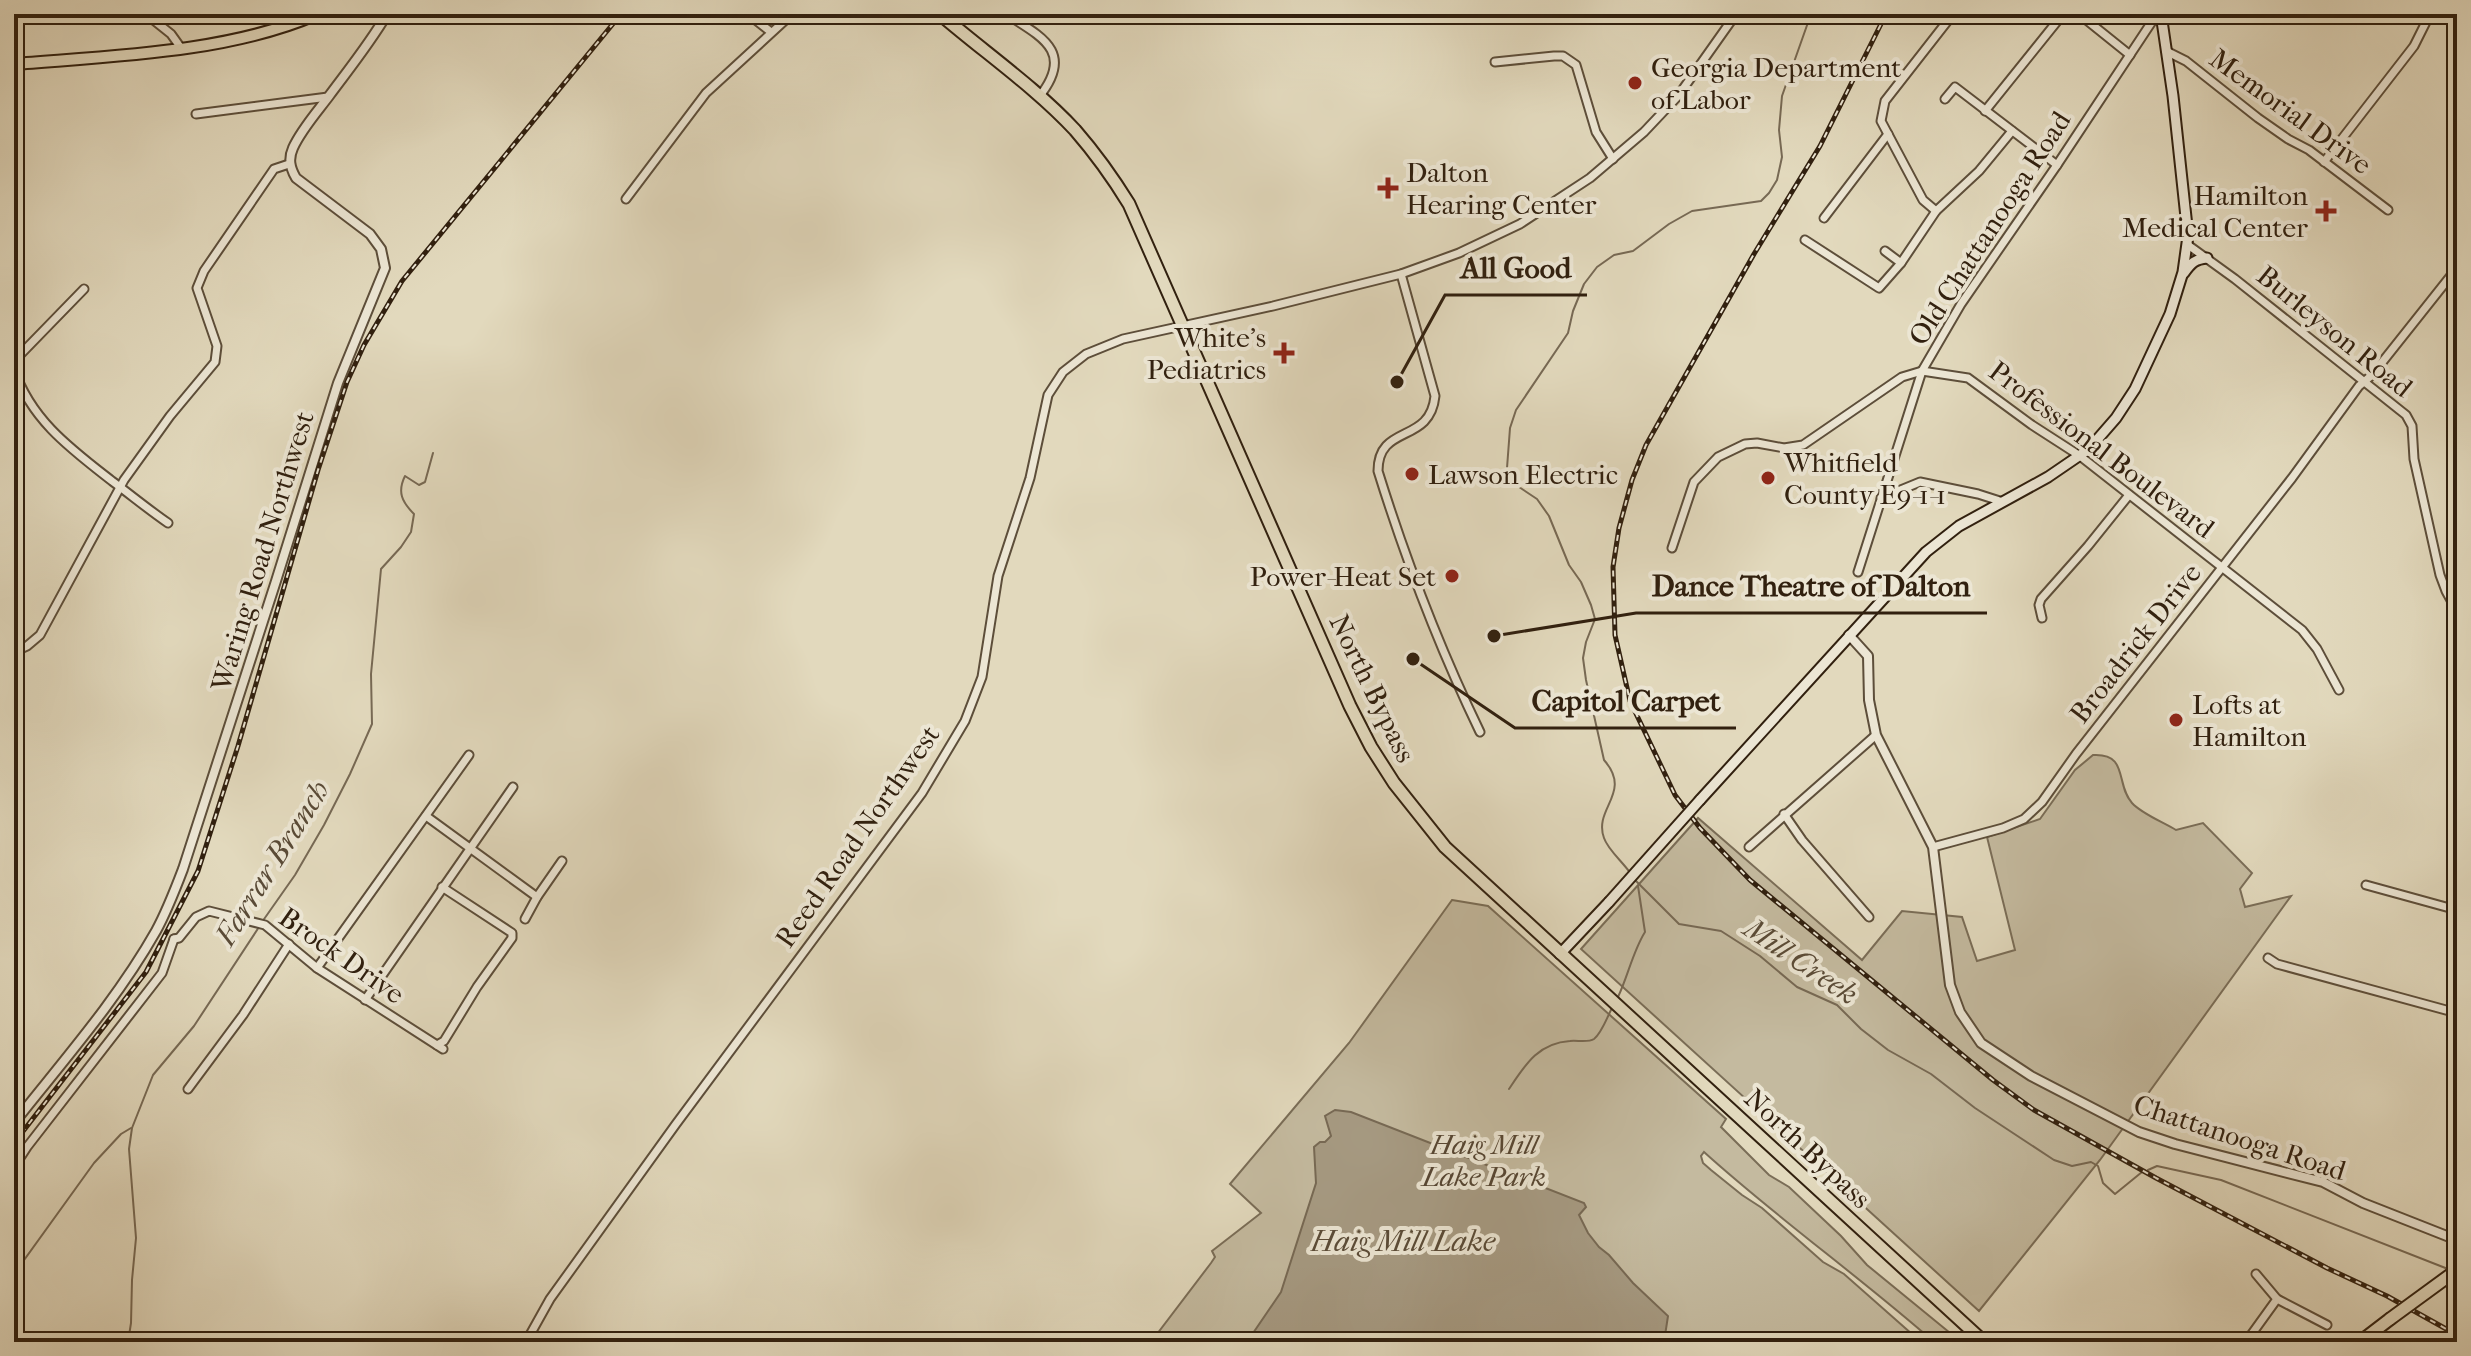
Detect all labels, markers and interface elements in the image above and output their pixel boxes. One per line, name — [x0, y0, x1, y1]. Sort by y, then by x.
street label: Memorial Drive — [2204, 42, 2378, 181]
place label: Georgia Department of Labor — [1651, 51, 1901, 116]
marker: Georgia Department of Labor — [1626, 74, 1644, 92]
street label: Old Chattanooga Road — [1901, 105, 2078, 351]
place label: Dalton Hearing Center — [1406, 156, 1597, 221]
marker: Dalton Hearing Center — [1377, 177, 1399, 199]
place label: Hamilton Medical Center — [2122, 179, 2308, 244]
marker: Hamilton Medical Center — [2315, 200, 2337, 222]
callout: All Good — [1445, 241, 1587, 295]
text: All Good — [1459, 251, 1573, 286]
street label: Burleyson Road — [2250, 259, 2420, 405]
place label: White's Pediatrics — [1147, 321, 1266, 386]
marker: White's Pediatrics — [1273, 342, 1295, 364]
street label: Professional Boulevard — [1983, 354, 2221, 545]
street label: Waring Road Northwest — [204, 407, 321, 696]
place label: Whitfield County E9-1-1 — [1783, 446, 1946, 511]
place label: Lawson Electric — [1428, 458, 1618, 491]
marker: Lawson Electric — [1403, 465, 1421, 483]
marker: Whitfield County E9-1-1 — [1759, 469, 1777, 487]
street label: Broadrick Drive — [2063, 557, 2208, 730]
callout: Dance Theatre of Dalton — [1636, 559, 1987, 613]
place label: Power-Heat Set — [1250, 560, 1436, 593]
marker: Power-Heat Set — [1443, 567, 1461, 585]
text: Dance Theatre of Dalton — [1652, 569, 1971, 604]
street label: North Bypass — [1323, 609, 1423, 768]
callout: Capitol Carpet — [1515, 674, 1736, 728]
text: Capitol Carpet — [1532, 684, 1721, 719]
place label: Lofts at Hamilton — [2192, 688, 2307, 753]
marker: Lofts at Hamilton — [2167, 711, 2185, 729]
street label: Reed Road Northwest — [768, 719, 947, 954]
water label: Farrar Branch — [207, 774, 337, 953]
street label: Brock Drive — [273, 900, 411, 1011]
water label: Mill Creek — [1736, 910, 1864, 1012]
street label: North Bypass — [1738, 1082, 1878, 1215]
street label: Chattanooga Road — [2130, 1088, 2351, 1188]
park label: Haig Mill Lake Park — [1420, 1128, 1546, 1193]
water label: Haig Mill Lake — [1310, 1224, 1496, 1259]

